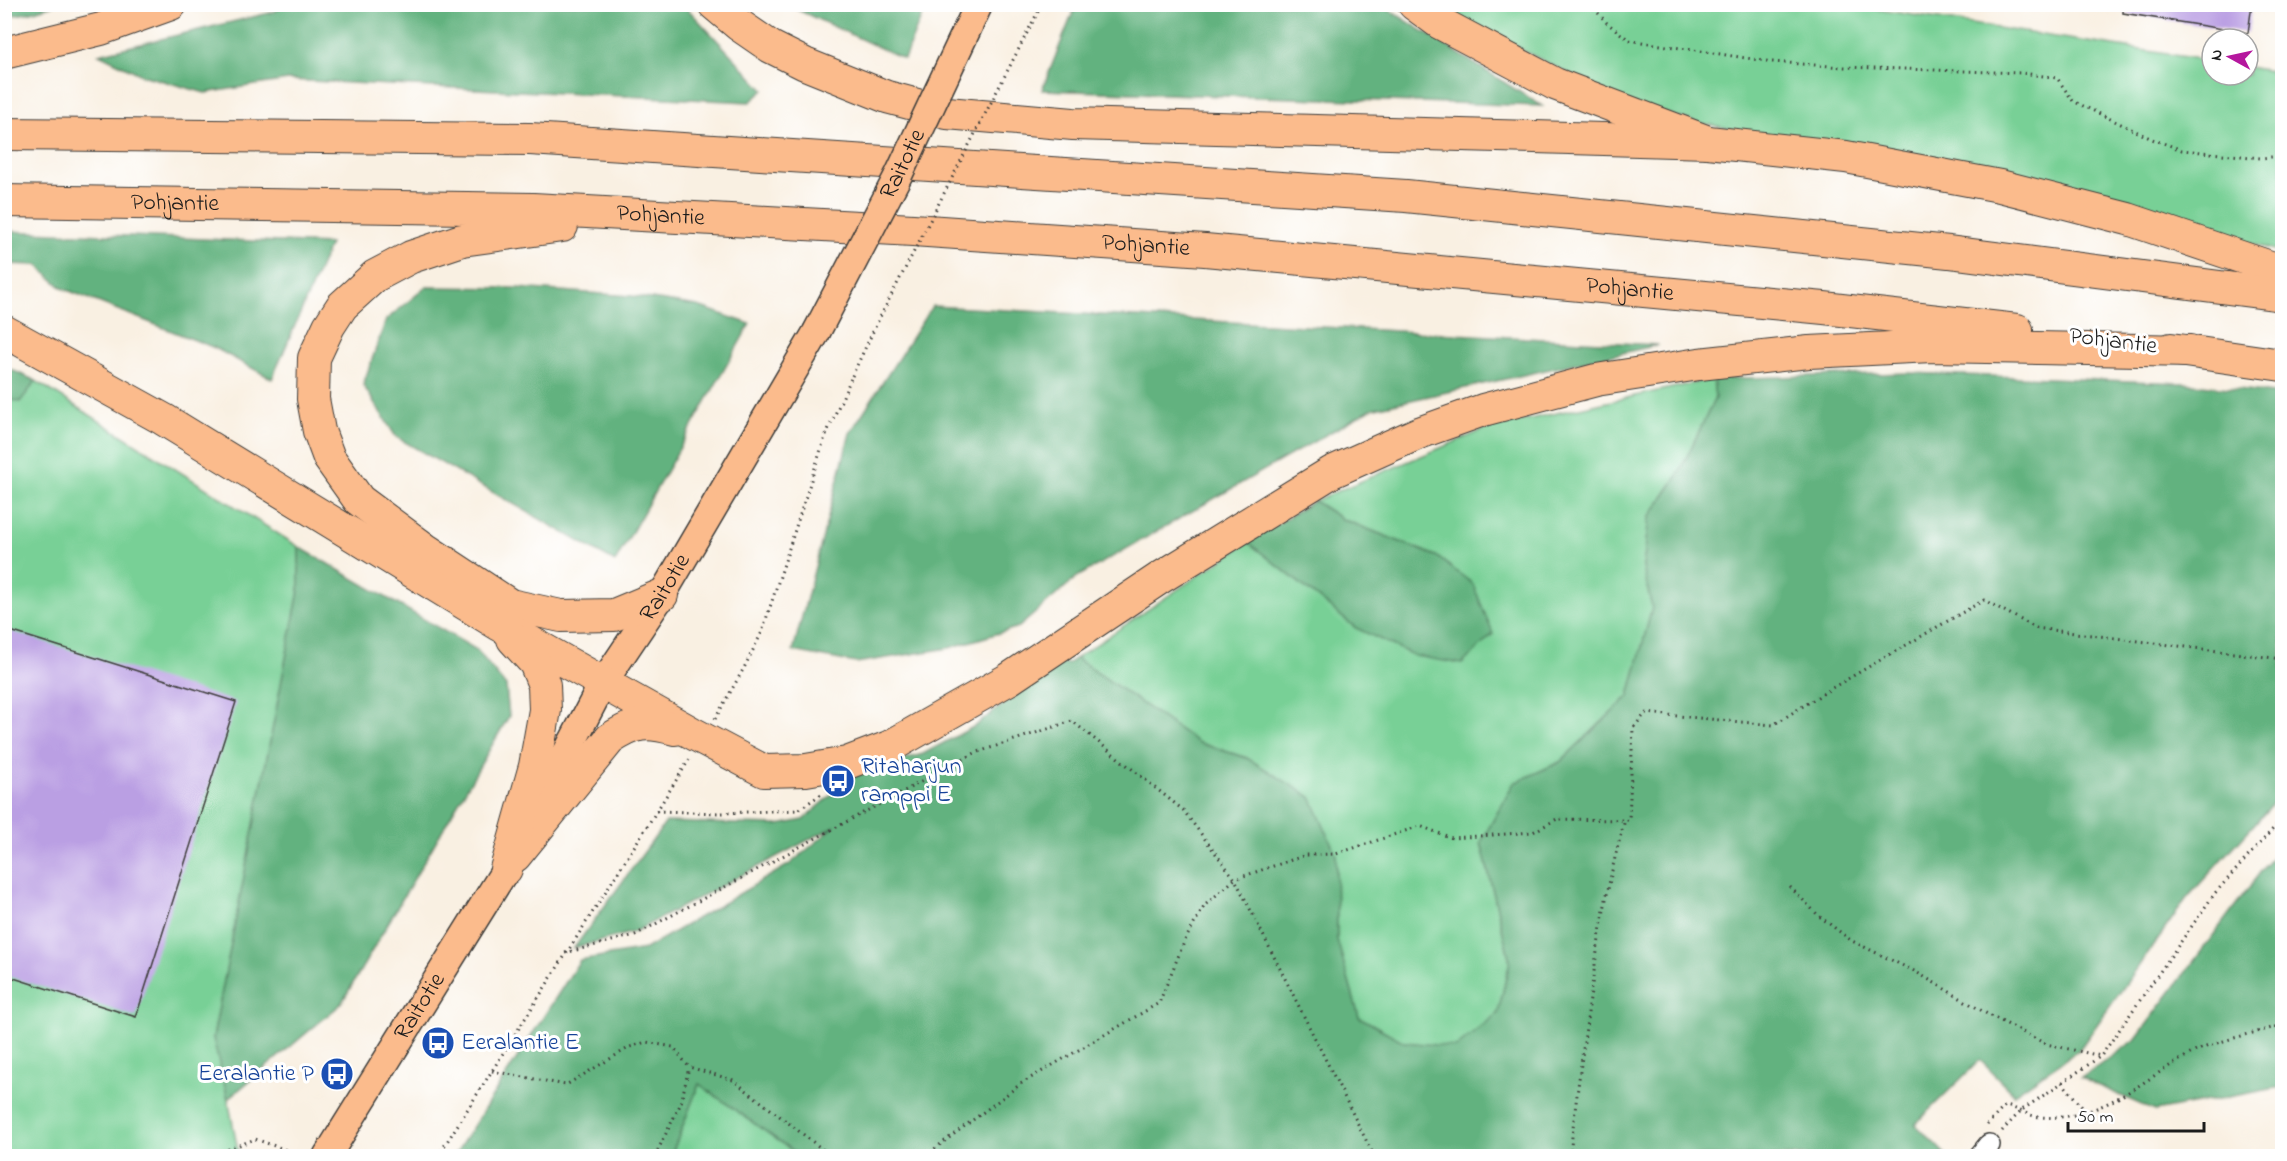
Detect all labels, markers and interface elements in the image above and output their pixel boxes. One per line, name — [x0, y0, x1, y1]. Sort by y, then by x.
north arrow — [2200, 27, 2260, 87]
text: N — [2204, 48, 2230, 62]
street label: Raitotie — [871, 123, 935, 206]
street label: Pohjantie — [131, 185, 220, 222]
street label: Pohjantie — [616, 196, 706, 236]
street label: Pohjantie — [1101, 225, 1191, 266]
street label: Pohjantie — [1584, 268, 1676, 311]
street label: Pohjantie — [2067, 319, 2159, 365]
street label: Raitotie — [631, 547, 700, 629]
place label: Ritaharjun ramppi E — [861, 750, 962, 813]
bus stop icon: Ritaharjun ramppi E — [820, 763, 856, 799]
street label: Raitotie — [386, 966, 455, 1047]
bus stop icon: Eeralantie E — [420, 1025, 456, 1061]
place label: Eeralantie E — [461, 1026, 579, 1061]
bus stop icon: Eeralantie P — [319, 1056, 355, 1092]
place label: Eeralantie P — [198, 1057, 315, 1092]
scale bar — [2068, 1095, 2204, 1133]
text: 50 m — [2077, 1105, 2114, 1131]

